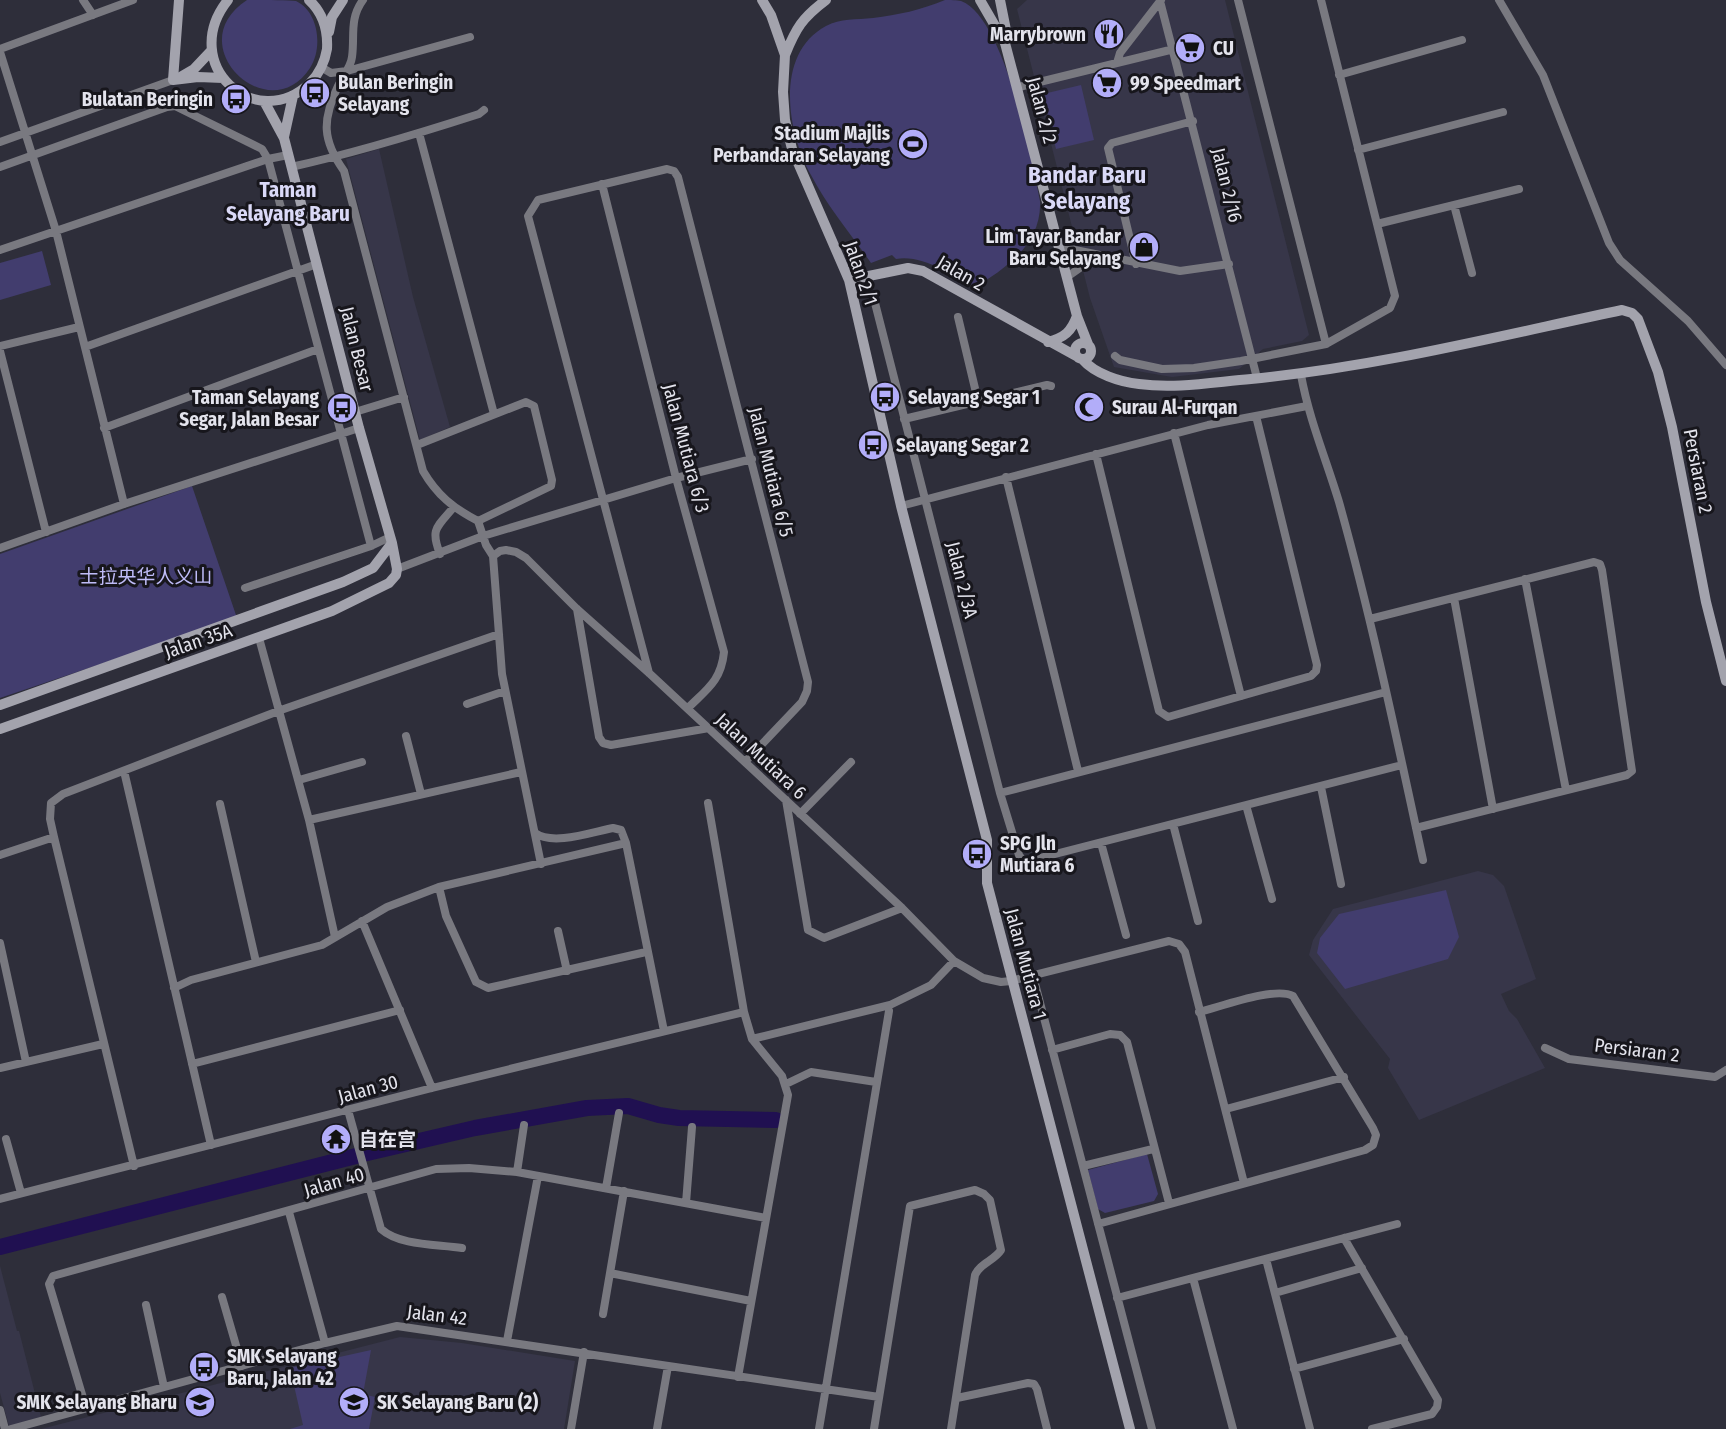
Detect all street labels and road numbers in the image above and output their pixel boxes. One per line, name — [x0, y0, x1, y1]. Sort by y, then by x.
street label: Jalan 2/2 — [1022, 74, 1062, 146]
street label: Jalan 2/16 — [1207, 145, 1247, 225]
street label: Jalan 2/1 — [839, 238, 883, 308]
street label: Jalan 2 — [933, 250, 989, 296]
street label: Jalan Besar — [335, 304, 379, 394]
street label: Jalan Mutiara 6/3 — [658, 381, 714, 515]
street label: Jalan Mutiara 6/5 — [744, 405, 798, 539]
street label: Persiaran 2 — [1679, 427, 1717, 515]
street label: Jalan 2/3A — [941, 539, 983, 621]
street label: Jalan 35A — [161, 619, 235, 663]
street label: Jalan Mutiara 6 — [711, 708, 811, 804]
street label: Jalan Mutiara 1 — [1000, 906, 1052, 1022]
street label: Persiaran 2 — [1593, 1033, 1681, 1067]
street label: Jalan 30 — [335, 1070, 401, 1108]
street label: Jalan 40 — [301, 1162, 367, 1202]
street label: Jalan 42 — [406, 1300, 468, 1330]

